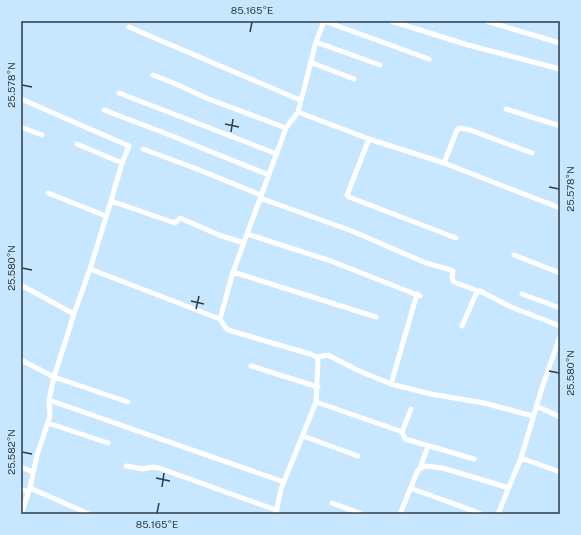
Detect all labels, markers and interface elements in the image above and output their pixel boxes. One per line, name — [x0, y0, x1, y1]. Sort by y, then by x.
text: 85.165°E — [231, 4, 273, 16]
text: 25.578°N — [5, 62, 17, 108]
text: 25.578°N — [564, 166, 576, 212]
text: 25.580°N — [5, 245, 17, 291]
text: 25.580°N — [564, 350, 576, 396]
text: 25.582°N — [5, 429, 17, 475]
text: 85.165°E — [136, 518, 178, 530]

